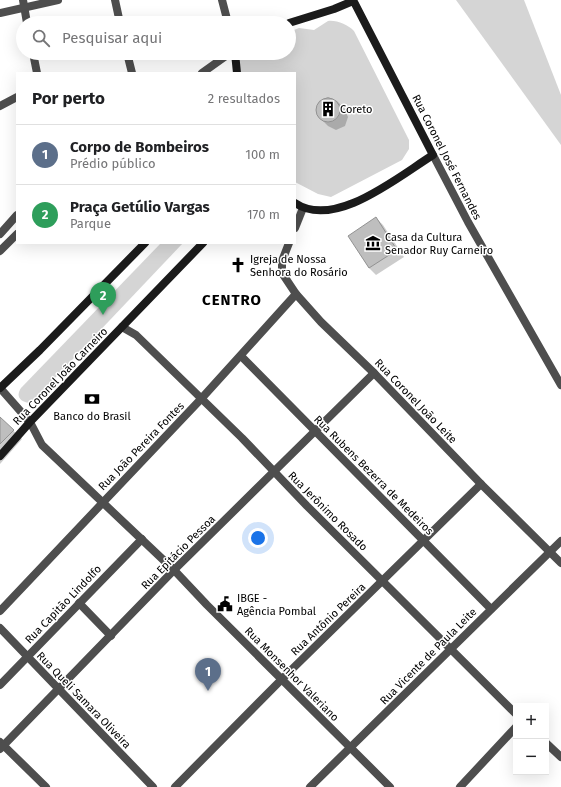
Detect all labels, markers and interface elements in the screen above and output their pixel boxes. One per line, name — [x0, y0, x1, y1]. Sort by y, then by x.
search box — [16, 16, 296, 60]
icon: search — [30, 27, 52, 49]
text: Pesquisar aqui — [62, 29, 162, 47]
text: Por perto — [32, 88, 105, 109]
text: 2 resultados — [208, 91, 280, 106]
street label: Rua Coronel José Fernandes — [409, 92, 484, 222]
building icon: Coreto — [319, 100, 337, 118]
place label: Coreto — [340, 103, 373, 116]
text: Corpo de Bombeiros — [70, 138, 209, 156]
text: 1 — [42, 147, 48, 162]
text: 100 m — [245, 147, 280, 162]
text: Prédio público — [70, 156, 156, 171]
text: Praça Getúlio Vargas — [70, 198, 210, 216]
text: 2 — [42, 207, 48, 222]
text: 170 m — [247, 207, 280, 222]
text: Parque — [70, 216, 111, 231]
place label: Casa da Cultura Senador Ruy Carneiro — [385, 231, 493, 257]
museum icon: Casa da Cultura Senador Ruy Carneiro — [364, 234, 382, 252]
place label: Igreja de Nossa Senhora do Rosário — [250, 253, 348, 279]
church icon: Igreja de Nossa Senhora do Rosário — [229, 256, 247, 274]
pin: 2 — [90, 282, 116, 315]
district label: CENTRO — [202, 291, 262, 309]
street label: Rua Coronel João Carneiro — [10, 325, 110, 428]
street label: Rua Coronel João Leite — [372, 356, 459, 446]
bank icon: Banco do Brasil — [83, 390, 101, 408]
street label: Rua João Pereira Fontes — [96, 400, 187, 493]
place label: Banco do Brasil — [53, 410, 131, 423]
street label: Rua Rubens Bezerra de Medeiros — [311, 413, 436, 538]
street label: Rua Jerônimo Rosado — [285, 469, 370, 554]
street label: Rua Epitácio Pessoa — [139, 513, 218, 592]
your location — [248, 528, 268, 548]
street label: Rua Capitão Lindolfo — [23, 562, 104, 646]
street label: Rua Antônio Pereira — [288, 580, 368, 658]
place label: IBGE - Agência Pombal — [237, 592, 316, 618]
public building icon: IBGE - Agência Pombal — [216, 595, 234, 613]
street label: Rua Vicente de Paula Leite — [377, 605, 479, 707]
street label: Rua Monsenhor Valeriano — [242, 625, 341, 724]
street label: Rua Queli Samara Oliveira — [34, 649, 133, 751]
pin: 1 — [195, 658, 221, 691]
map controls — [513, 703, 549, 775]
button: + — [513, 703, 549, 739]
button: − — [513, 739, 549, 775]

